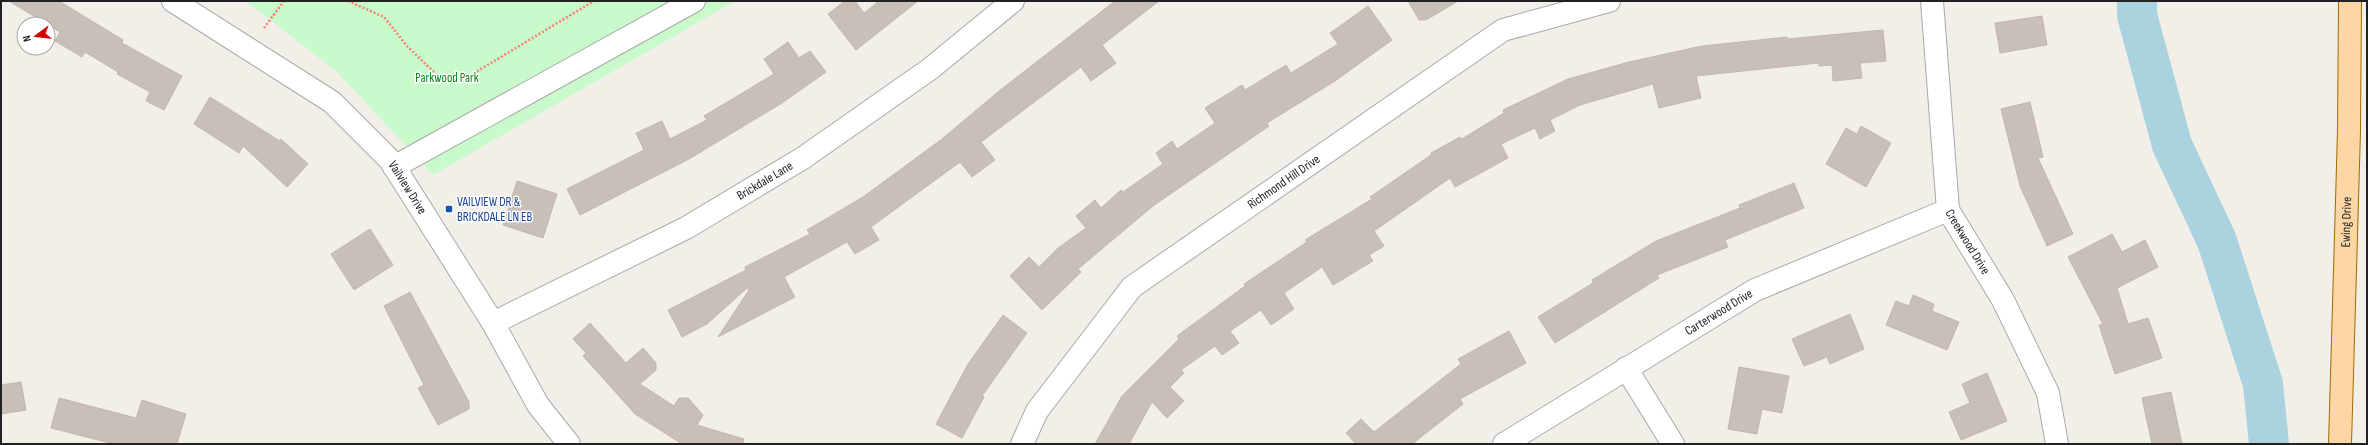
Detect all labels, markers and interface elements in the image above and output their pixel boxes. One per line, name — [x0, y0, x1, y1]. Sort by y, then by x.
north arrow — [16, 16, 56, 56]
text: N — [20, 34, 34, 43]
park label: Parkwood Park — [415, 70, 479, 86]
street label: Richmond Hill Drive — [1244, 151, 1323, 213]
street label: Vailview Drive — [385, 158, 430, 217]
street label: Brickdale Lane — [734, 158, 796, 204]
place label: VAILVIEW DR & BRICKDALE LN EB — [457, 194, 532, 225]
street label: Ewing Drive — [2338, 197, 2355, 248]
marker: VAILVIEW DR & BRICKDALE LN EB — [444, 204, 454, 214]
street label: Creekwood Drive — [1941, 206, 1994, 277]
street label: Carterwood Drive — [1682, 285, 1756, 339]

